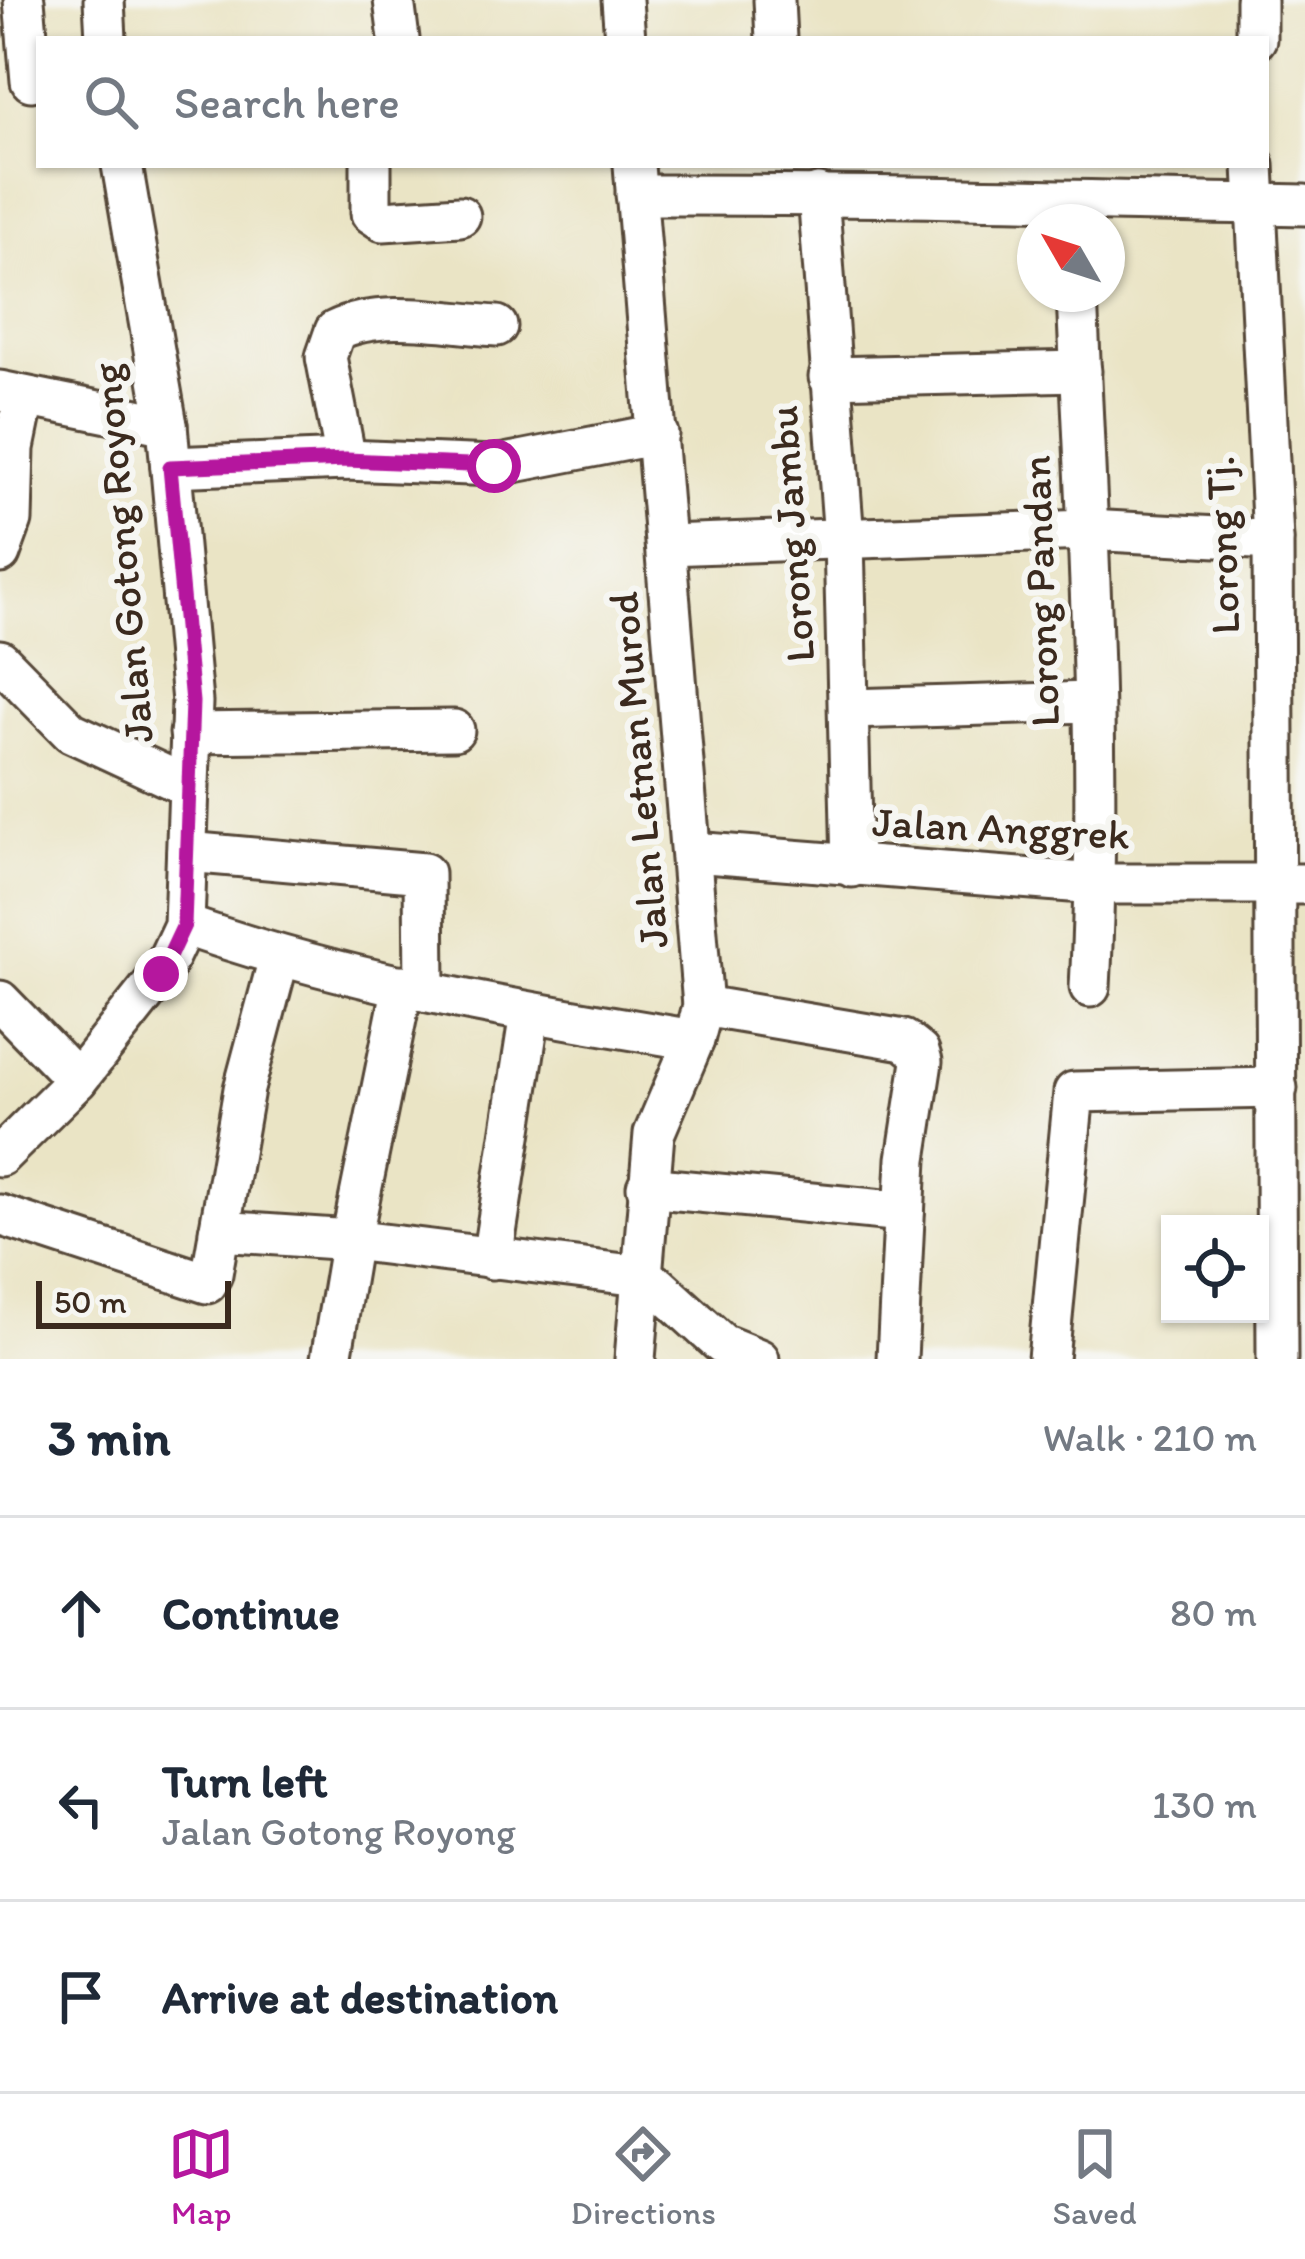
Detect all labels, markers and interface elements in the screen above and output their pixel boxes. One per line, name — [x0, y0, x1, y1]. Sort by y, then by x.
search box — [36, 36, 1269, 168]
icon: search — [78, 69, 144, 135]
text: Search here — [174, 75, 400, 129]
north arrow — [1017, 204, 1125, 312]
street label: Jalan Gotong Royong — [80, 360, 164, 745]
street label: Lorong Jambu — [757, 404, 825, 664]
route start — [467, 439, 521, 493]
street label: Lorong Pandan — [1010, 454, 1070, 728]
street label: Lorong Tj. — [1193, 455, 1251, 635]
street label: Jalan Letnan Murod — [597, 590, 679, 950]
street label: Jalan Anggrek — [871, 796, 1131, 860]
route end — [134, 947, 188, 1001]
map controls — [1161, 1215, 1269, 1323]
button: locate — [1161, 1215, 1269, 1323]
scale bar — [36, 1275, 231, 1328]
text: 50 m — [54, 1282, 127, 1321]
text: 3 min — [48, 1407, 170, 1468]
text: Walk · 210 m — [1043, 1414, 1257, 1461]
icon: ahead — [48, 1580, 114, 1646]
text: Continue — [162, 1586, 340, 1640]
text: 80 m — [1170, 1589, 1257, 1636]
text: Turn left — [162, 1754, 328, 1808]
icon: left — [48, 1772, 114, 1838]
text: 130 m — [1152, 1781, 1257, 1828]
text: Jalan Gotong Royong — [162, 1808, 516, 1855]
icon: arrive — [48, 1964, 114, 2030]
text: Arrive at destination — [162, 1970, 558, 2024]
tab: Map — [168, 2121, 234, 2232]
tab: Directions — [571, 2121, 716, 2232]
tab: Saved — [1053, 2121, 1137, 2232]

